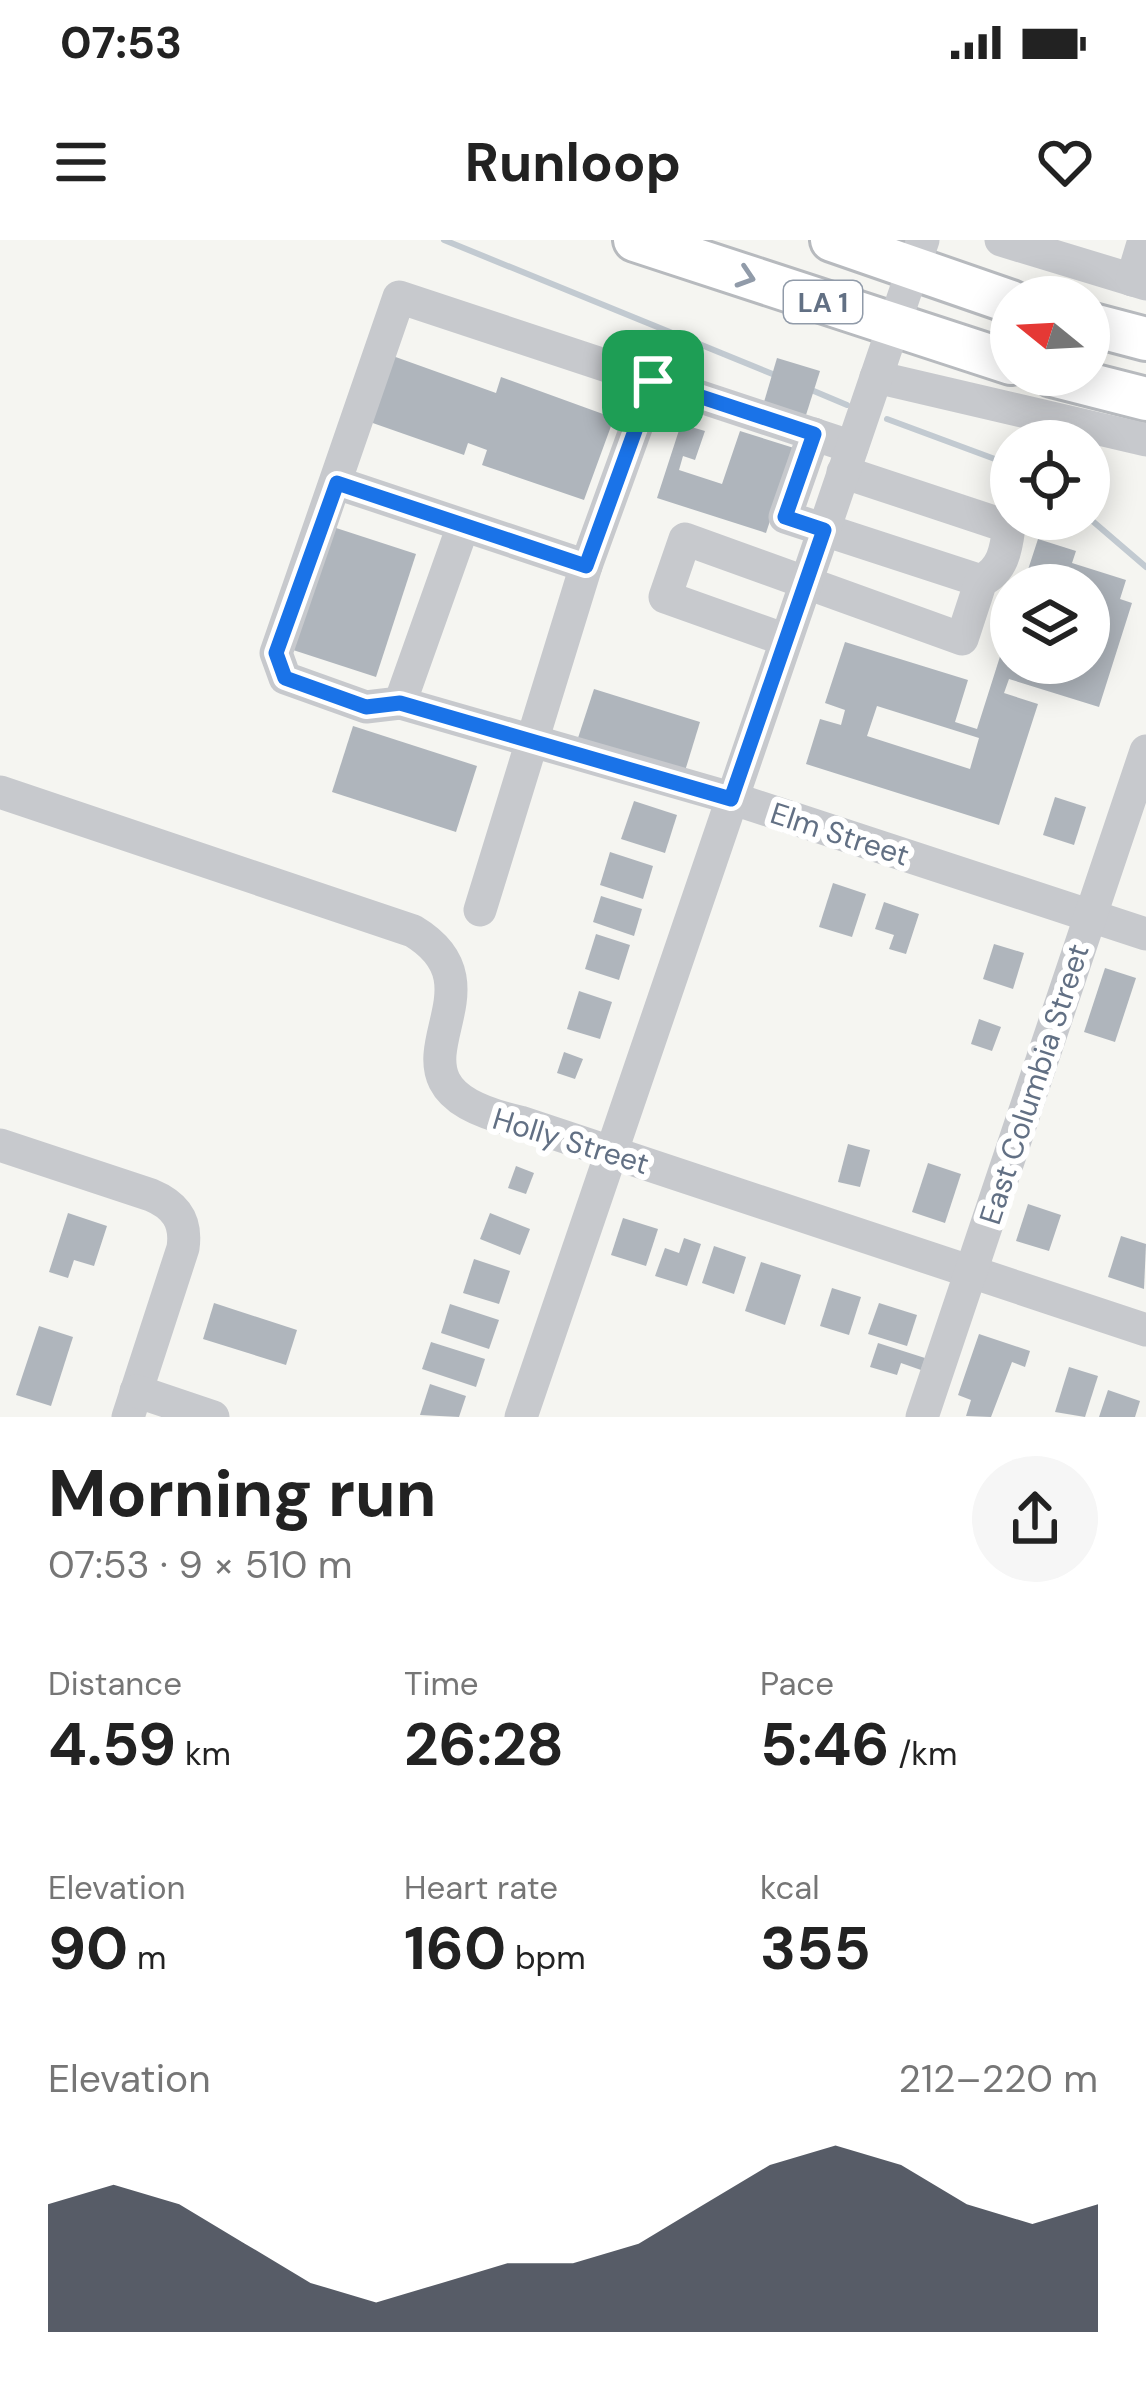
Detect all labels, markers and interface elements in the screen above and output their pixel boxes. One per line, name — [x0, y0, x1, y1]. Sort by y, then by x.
text: 07:53 — [60, 13, 182, 72]
text: Runloop — [465, 127, 681, 198]
icon: menu — [48, 129, 114, 195]
icon: heart — [1032, 129, 1098, 195]
one-way arrow — [735, 262, 756, 287]
north arrow — [990, 276, 1110, 396]
map controls — [990, 276, 1110, 684]
road number: LA 1 — [784, 281, 862, 323]
pin — [602, 330, 704, 432]
icon: arrive — [620, 348, 686, 414]
button: locate — [990, 420, 1110, 540]
button: layers — [990, 564, 1110, 684]
street label: Elm Street — [766, 793, 914, 875]
street label: East Columbia Street — [970, 939, 1098, 1229]
street label: Holly Street — [488, 1099, 654, 1183]
text: Morning run — [48, 1451, 436, 1536]
button: share — [972, 1456, 1098, 1582]
text: 07:53 · 9 × 510 m — [48, 1539, 353, 1590]
text: Distance — [48, 1662, 182, 1705]
text: Time — [404, 1662, 479, 1705]
text: Pace — [760, 1662, 834, 1705]
text: 4.59 — [48, 1705, 176, 1784]
text: 26:28 — [404, 1705, 564, 1784]
text: 5:46 — [760, 1705, 890, 1784]
text: km — [176, 1732, 231, 1775]
text: /km — [890, 1732, 957, 1775]
text: Elevation — [48, 1866, 186, 1909]
text: Heart rate — [404, 1866, 558, 1909]
text: kcal — [760, 1866, 820, 1909]
text: 90 — [48, 1909, 128, 1988]
text: 160 — [404, 1909, 506, 1988]
text: 355 — [760, 1909, 871, 1988]
text: m — [128, 1936, 167, 1979]
text: bpm — [506, 1936, 586, 1979]
text: Elevation — [48, 2053, 211, 2104]
text: 212–220 m — [898, 2053, 1098, 2104]

